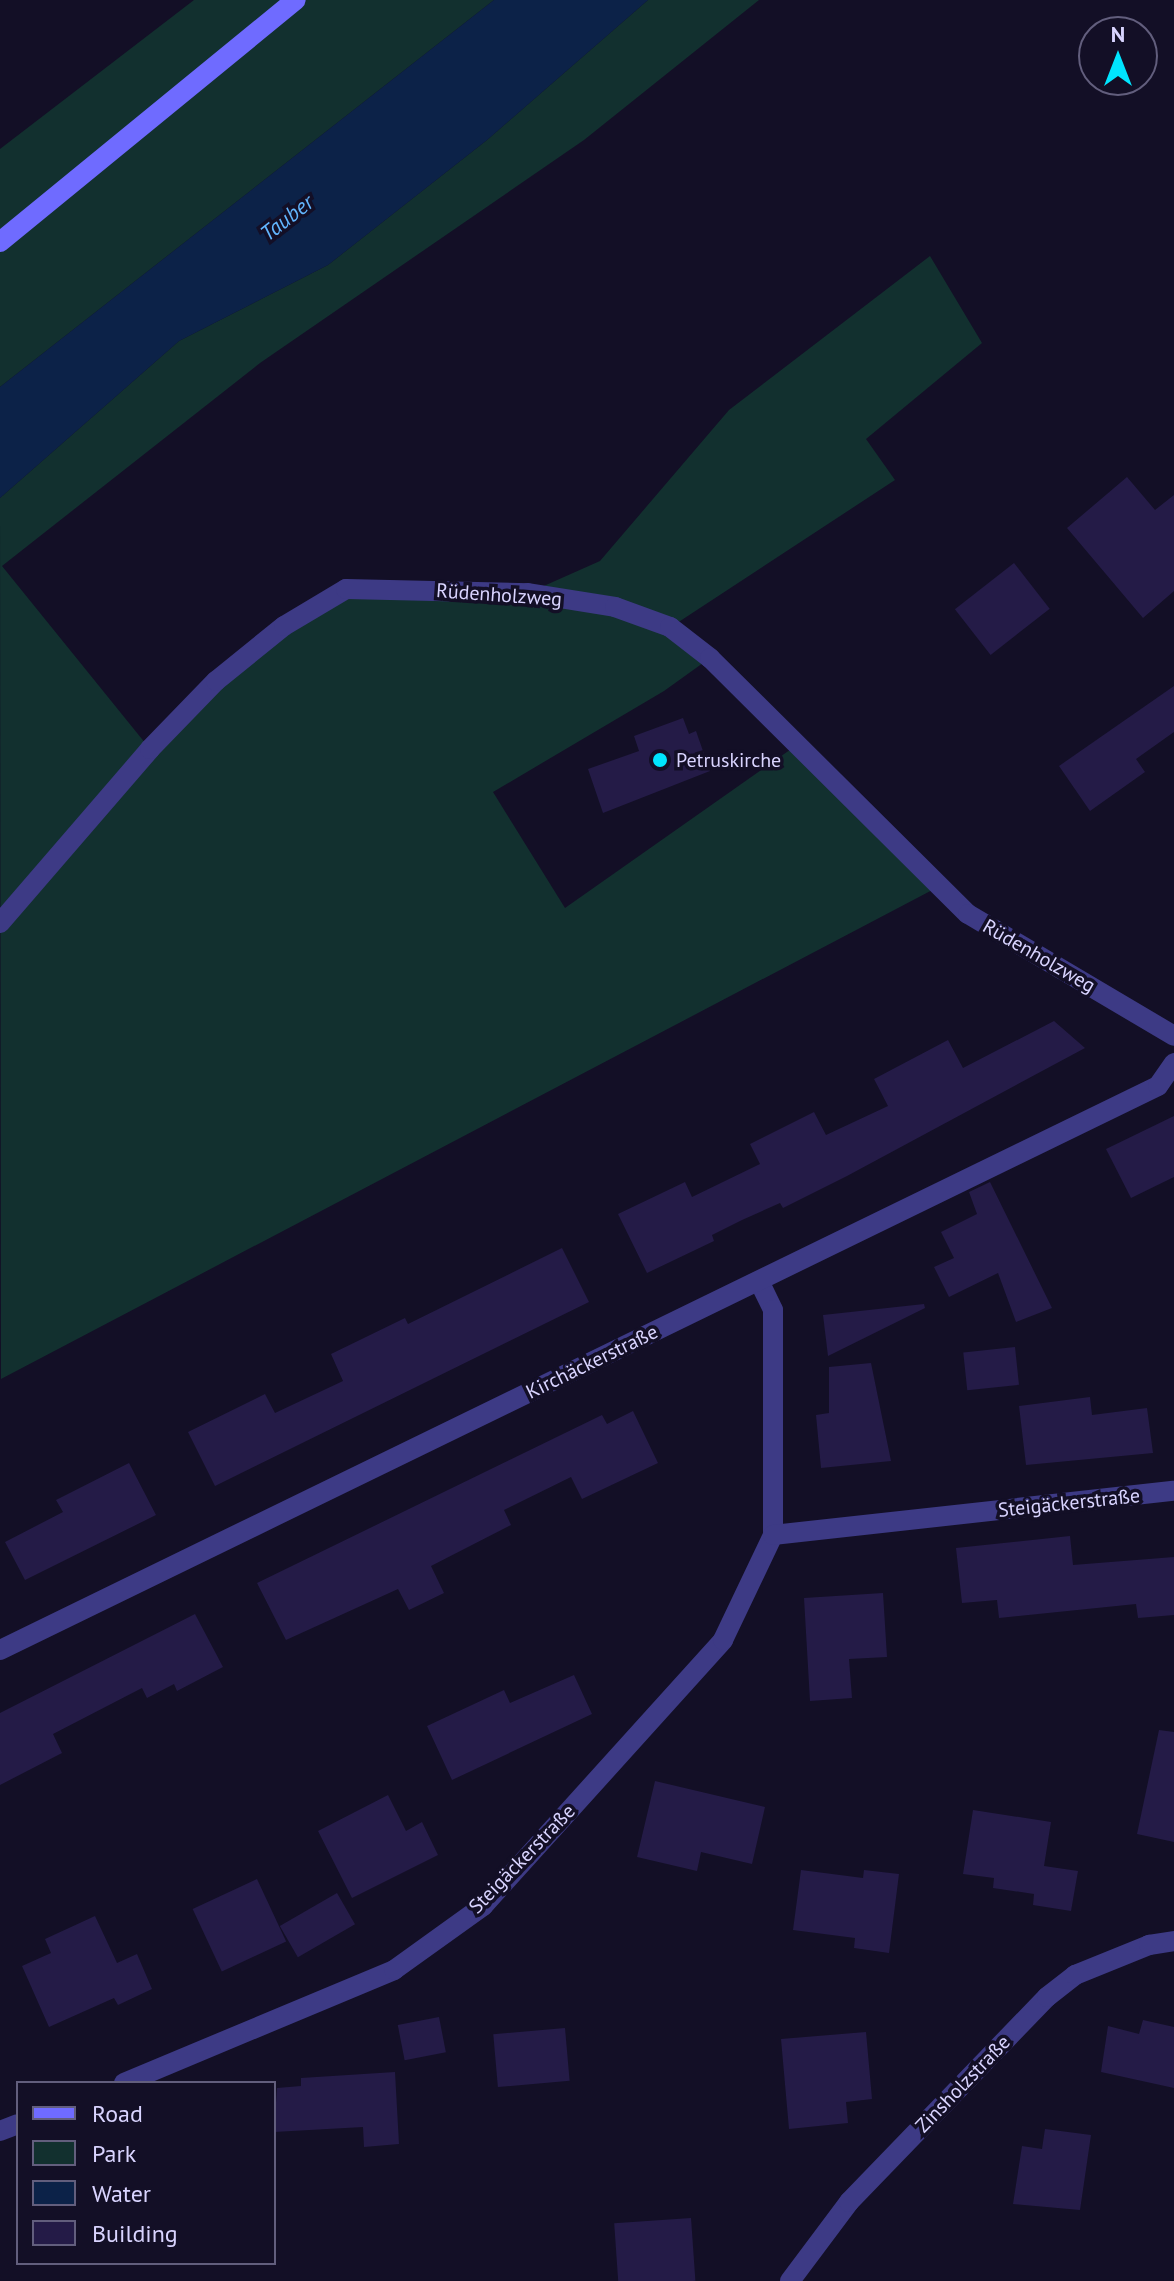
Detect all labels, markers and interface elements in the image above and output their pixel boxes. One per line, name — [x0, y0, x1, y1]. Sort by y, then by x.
north arrow — [1078, 16, 1158, 96]
text: N — [1111, 20, 1125, 48]
water label: Tauber — [255, 189, 319, 247]
street label: Rüdenholzweg — [435, 579, 563, 611]
place label: Petruskirche — [676, 748, 781, 772]
marker: Petruskirche — [651, 751, 669, 769]
street label: Rüdenholzweg — [978, 914, 1100, 998]
street label: Kirchäckerstraße — [522, 1320, 662, 1404]
street label: Steigäckerstraße — [997, 1484, 1141, 1522]
street label: Steigäckerstraße — [464, 1799, 580, 1919]
street label: Zinsholzstraße — [911, 2030, 1015, 2138]
legend — [16, 2081, 276, 2265]
text: Road — [92, 2098, 143, 2129]
text: Park — [92, 2138, 136, 2169]
text: Water — [92, 2178, 151, 2209]
text: Building — [92, 2218, 178, 2249]

